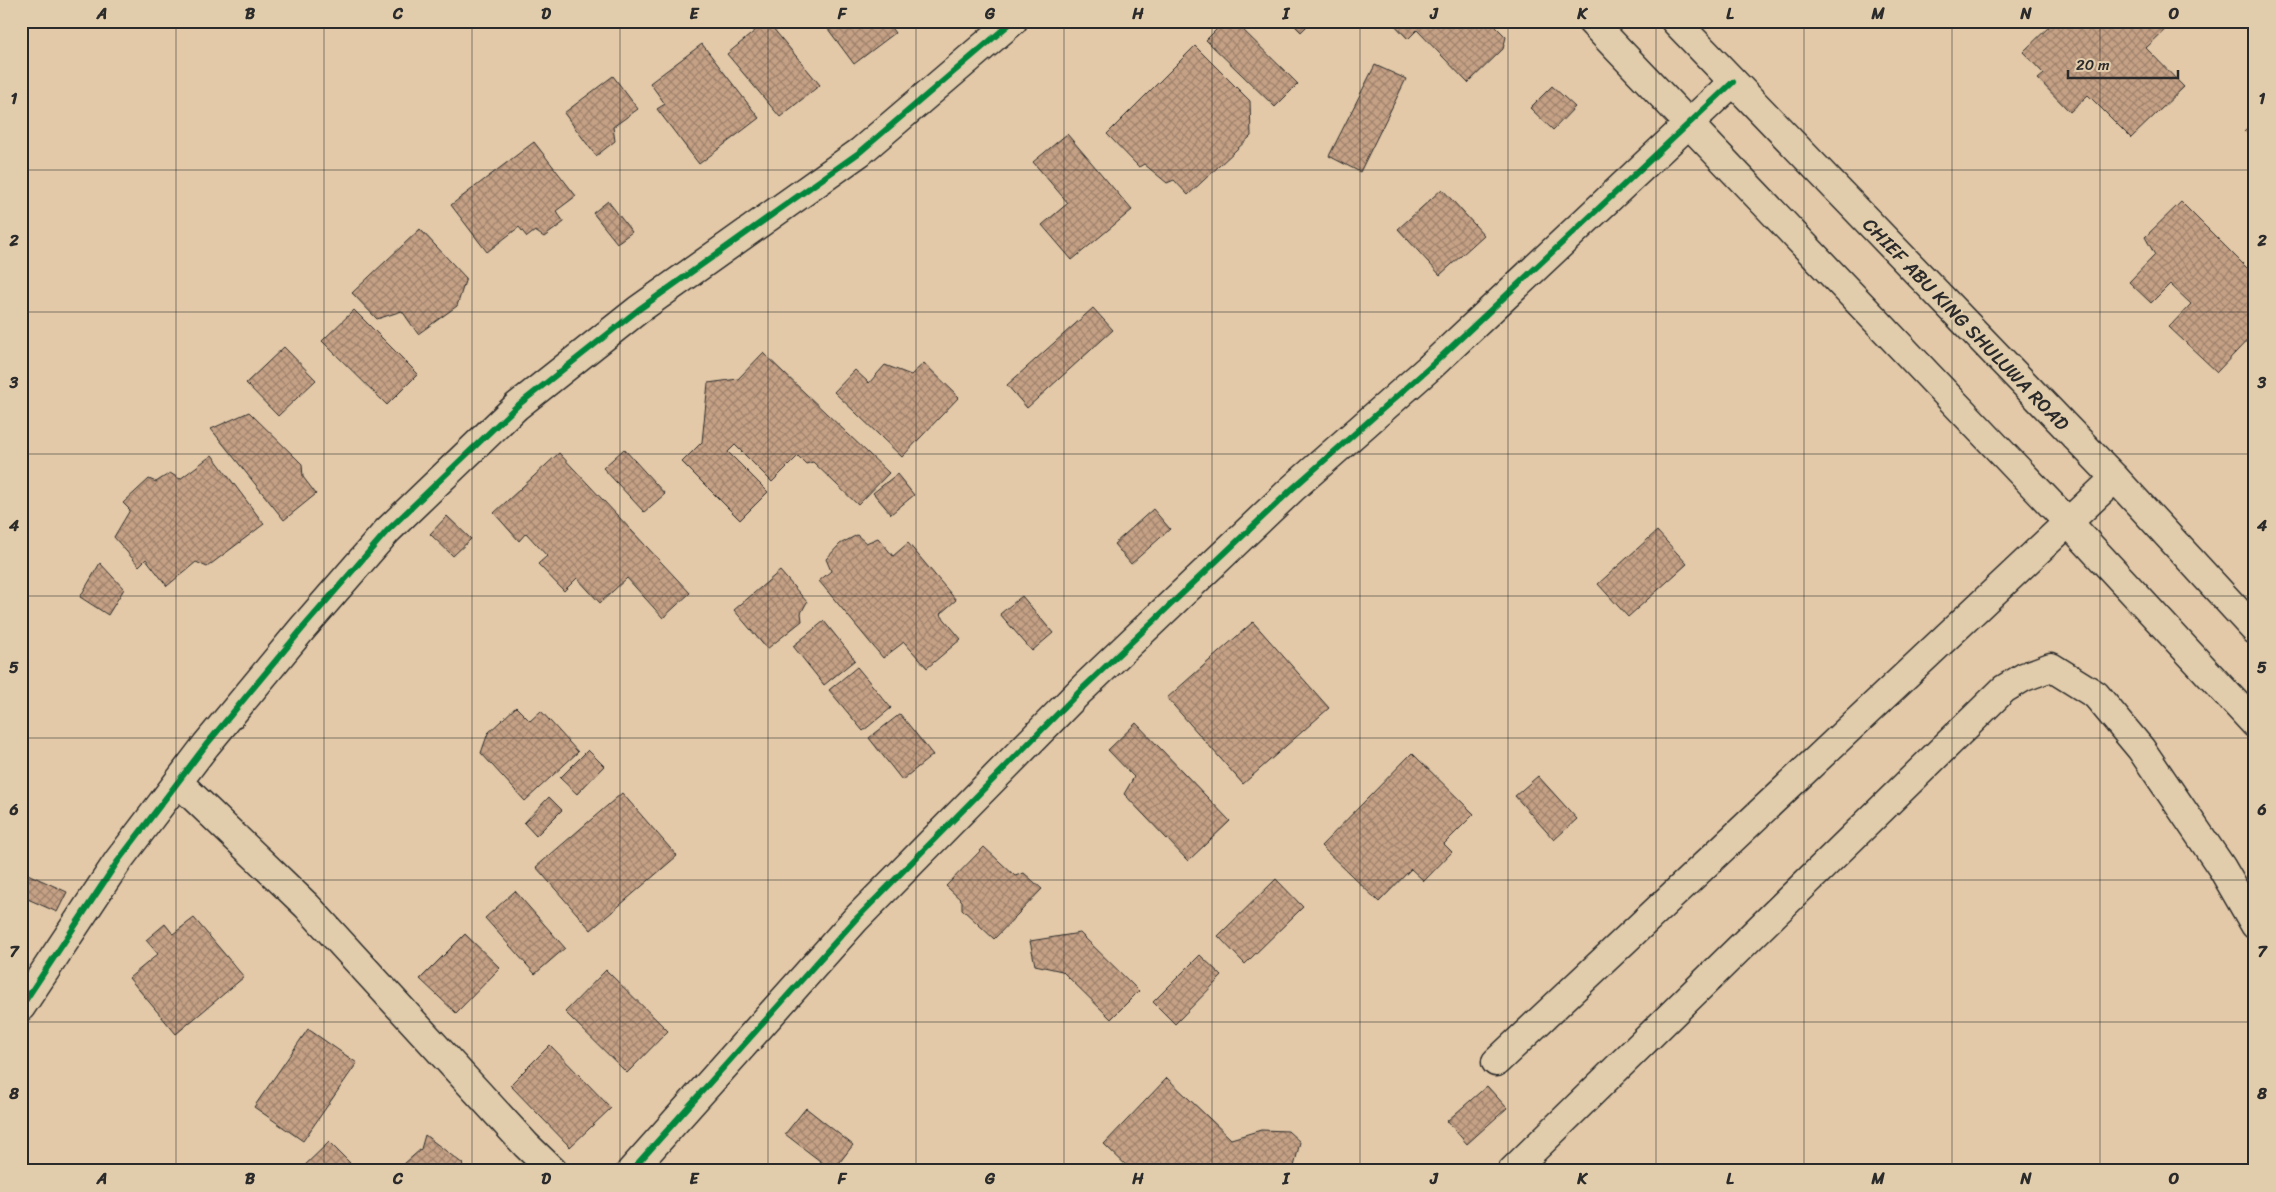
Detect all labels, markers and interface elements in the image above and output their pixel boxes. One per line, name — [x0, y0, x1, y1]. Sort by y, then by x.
text: A — [96, 0, 107, 28]
text: B — [245, 0, 256, 28]
text: C — [392, 0, 404, 28]
text: D — [541, 0, 551, 28]
text: E — [690, 0, 700, 28]
text: F — [837, 0, 848, 28]
text: G — [984, 0, 996, 28]
text: H — [1131, 0, 1144, 28]
text: I — [1282, 0, 1291, 28]
text: J — [1429, 0, 1439, 28]
text: K — [1576, 0, 1588, 28]
text: L — [1726, 0, 1734, 28]
text: M — [1870, 0, 1885, 28]
text: N — [2019, 0, 2032, 28]
text: O — [2168, 0, 2180, 28]
scale bar — [2068, 48, 2178, 80]
text: 20 m — [2076, 52, 2110, 78]
text: 1 — [11, 84, 18, 113]
text: 1 — [2259, 84, 2266, 113]
street label: CHIEF ABU KING SHULUWA ROAD — [1855, 209, 2078, 439]
text: 2 — [8, 226, 19, 255]
text: 2 — [2256, 226, 2267, 255]
text: 3 — [9, 368, 19, 397]
text: 3 — [2257, 368, 2267, 397]
text: 4 — [8, 511, 19, 540]
text: 4 — [2256, 511, 2267, 540]
text: 5 — [9, 653, 19, 682]
text: 5 — [2257, 653, 2267, 682]
text: 6 — [8, 795, 19, 824]
text: 6 — [2256, 795, 2267, 824]
text: 7 — [9, 937, 20, 966]
text: 7 — [2257, 937, 2268, 966]
text: 8 — [8, 1079, 19, 1108]
text: 8 — [2256, 1079, 2267, 1108]
text: A — [96, 1164, 107, 1192]
text: B — [245, 1164, 256, 1192]
text: C — [392, 1164, 404, 1192]
text: D — [541, 1164, 551, 1192]
text: E — [690, 1164, 700, 1192]
text: F — [837, 1164, 848, 1192]
text: G — [984, 1164, 996, 1192]
text: H — [1131, 1164, 1144, 1192]
text: I — [1282, 1164, 1291, 1192]
text: J — [1429, 1164, 1439, 1192]
text: K — [1576, 1164, 1588, 1192]
text: L — [1726, 1164, 1734, 1192]
text: M — [1870, 1164, 1885, 1192]
text: N — [2019, 1164, 2032, 1192]
text: O — [2168, 1164, 2180, 1192]

